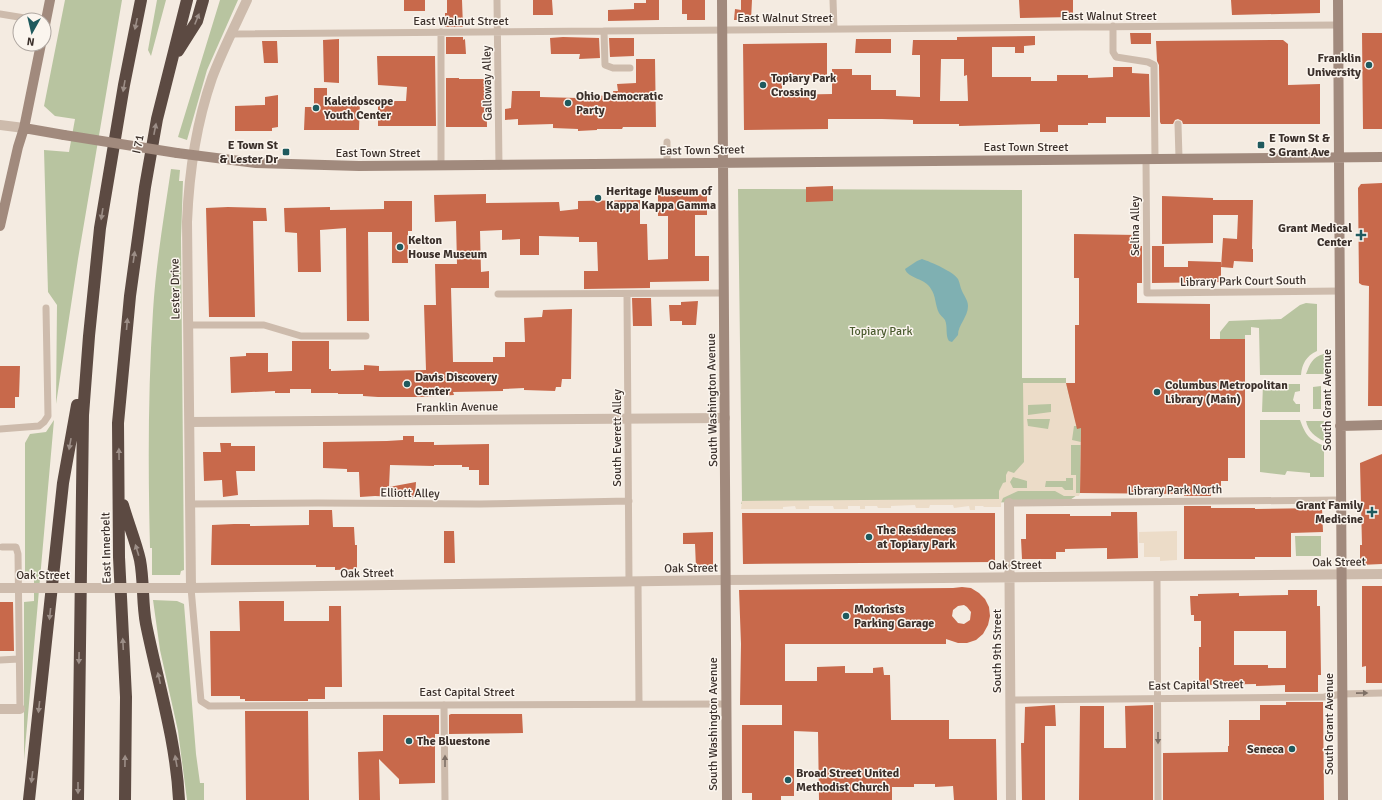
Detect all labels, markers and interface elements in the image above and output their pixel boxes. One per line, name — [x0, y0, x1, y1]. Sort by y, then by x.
street label: East Walnut Street — [1061, 9, 1157, 24]
street label: East Walnut Street — [737, 11, 833, 26]
north arrow — [12, 12, 52, 52]
one-way arrow — [194, 13, 200, 25]
street label: East Walnut Street — [413, 14, 509, 29]
one-way arrow — [132, 18, 138, 30]
text: N — [26, 34, 35, 48]
street label: Galloway Alley — [479, 45, 496, 121]
place label: Franklin University — [1307, 51, 1361, 80]
marker: Franklin University — [1364, 60, 1374, 70]
place label: Topiary Park Crossing — [771, 71, 837, 100]
one-way arrow — [120, 80, 126, 92]
marker: Topiary Park Crossing — [758, 80, 768, 90]
place label: Ohio Democratic Party — [576, 89, 663, 118]
place label: Kaleidoscope Youth Center — [323, 94, 393, 123]
marker: Ohio Democratic Party — [563, 98, 573, 108]
marker: Kaleidoscope Youth Center — [311, 103, 321, 113]
one-way arrow — [153, 123, 159, 135]
place label: E Town St & S Grant Ave — [1269, 131, 1330, 160]
street label: I 71 — [129, 133, 148, 155]
place label: E Town St & Lester Dr — [220, 138, 278, 167]
street label: East Town Street — [983, 140, 1069, 155]
marker: E Town St & S Grant Ave — [1256, 140, 1266, 150]
street label: East Town Street — [659, 142, 745, 159]
street label: East Town Street — [335, 146, 421, 161]
marker: E Town St & Lester Dr — [281, 147, 291, 157]
place label: Heritage Museum of Kappa Kappa Gamma — [606, 184, 716, 213]
marker: Heritage Museum of Kappa Kappa Gamma — [593, 193, 603, 203]
street label: Selina Alley — [1128, 196, 1143, 256]
one-way arrow — [99, 208, 105, 220]
place label: Grant Medical Center — [1278, 221, 1352, 250]
marker: Grant Medical Center — [1355, 229, 1367, 241]
place label: Kelton House Museum — [408, 233, 487, 262]
marker: Kelton House Museum — [395, 242, 405, 252]
one-way arrow — [131, 251, 138, 264]
street label: Lester Drive — [167, 258, 184, 320]
street label: Library Park Court South — [1180, 273, 1306, 290]
one-way arrow — [124, 318, 131, 330]
park label: Topiary Park — [850, 324, 912, 339]
street label: South Washington Avenue — [704, 333, 721, 467]
street label: South Grant Avenue — [1320, 349, 1335, 451]
place label: Davis Discovery Center — [415, 370, 497, 399]
place label: Columbus Metropolitan Library (Main) — [1165, 378, 1288, 407]
marker: Davis Discovery Center — [402, 379, 412, 389]
marker: Columbus Metropolitan Library (Main) — [1152, 387, 1162, 397]
street label: South Everett Alley — [610, 389, 625, 487]
street label: Franklin Avenue — [416, 399, 498, 416]
one-way arrow — [67, 438, 73, 450]
one-way arrow — [115, 448, 122, 460]
street label: Library Park North — [1128, 482, 1222, 499]
street label: Elliott Alley — [380, 485, 440, 502]
place label: Grant Family Medicine — [1296, 498, 1363, 527]
marker: Grant Family Medicine — [1366, 506, 1378, 518]
street label: East Innerbelt — [98, 512, 115, 584]
place label: The Residences at Topiary Park — [877, 523, 957, 552]
marker: The Residences at Topiary Park — [864, 532, 874, 542]
one-way arrow — [134, 544, 140, 556]
street label: Oak Street — [1312, 555, 1366, 570]
street label: Oak Street — [988, 558, 1042, 573]
street label: Oak Street — [664, 561, 718, 576]
street label: Oak Street — [340, 566, 394, 581]
street label: Oak Street — [16, 568, 70, 583]
place label: Motorists Parking Garage — [854, 602, 934, 631]
one-way arrow — [47, 608, 53, 621]
street label: South 9th Street — [990, 609, 1005, 693]
marker: Motorists Parking Garage — [841, 611, 851, 621]
one-way arrow — [120, 637, 126, 650]
one-way arrow — [76, 652, 82, 665]
street label: South Washington Avenue — [706, 657, 721, 791]
one-way arrow — [155, 672, 161, 684]
street label: South Grant Avenue — [1322, 673, 1337, 775]
street label: East Capital Street — [1148, 677, 1244, 694]
street label: East Capital Street — [419, 685, 515, 700]
one-way arrow — [1356, 690, 1369, 696]
one-way arrow — [36, 701, 43, 713]
one-way arrow — [1155, 732, 1161, 745]
place label: The Bluestone — [417, 734, 490, 749]
marker: The Bluestone — [404, 736, 414, 746]
place label: Seneca — [1247, 742, 1284, 757]
marker: Seneca — [1287, 744, 1297, 754]
one-way arrow — [122, 754, 128, 767]
one-way arrow — [442, 754, 448, 767]
one-way arrow — [172, 755, 178, 767]
place label: Broad Street United Methodist Church — [796, 766, 900, 795]
one-way arrow — [29, 771, 35, 783]
marker: Broad Street United Methodist Church — [783, 775, 793, 785]
one-way arrow — [75, 782, 81, 795]

